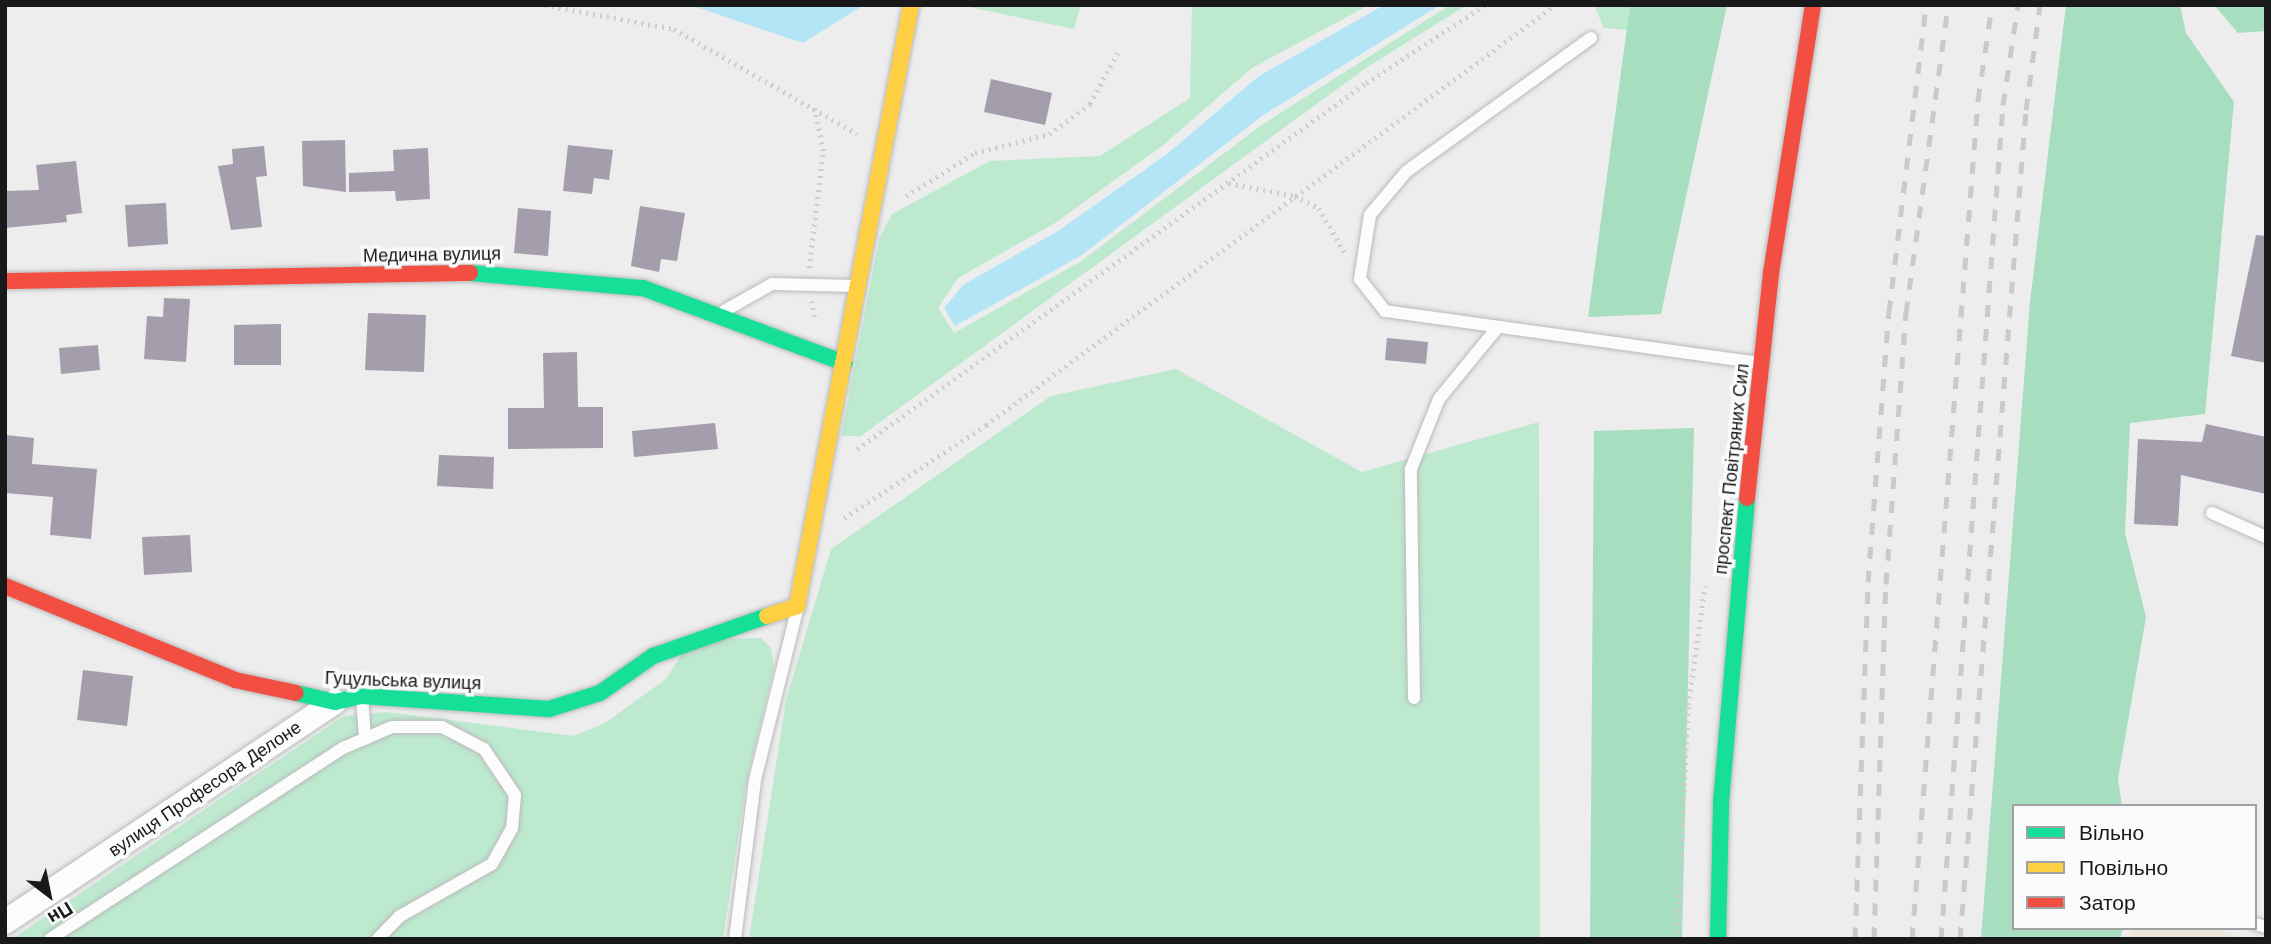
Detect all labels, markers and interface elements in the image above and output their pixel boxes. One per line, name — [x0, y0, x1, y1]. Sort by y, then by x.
street label: Медична вулиця — [363, 243, 501, 267]
street label: проспект Повітряних Сил — [1710, 363, 1754, 575]
street label: Гуцульська вулиця — [324, 667, 482, 695]
street label: вулиця Професора Делоне — [105, 716, 305, 862]
legend — [2012, 804, 2257, 930]
text: Вільно — [2079, 821, 2144, 844]
text: Повільно — [2079, 856, 2168, 879]
north arrow — [14, 860, 84, 930]
text: Затор — [2079, 891, 2136, 914]
text: Пн — [44, 898, 77, 929]

